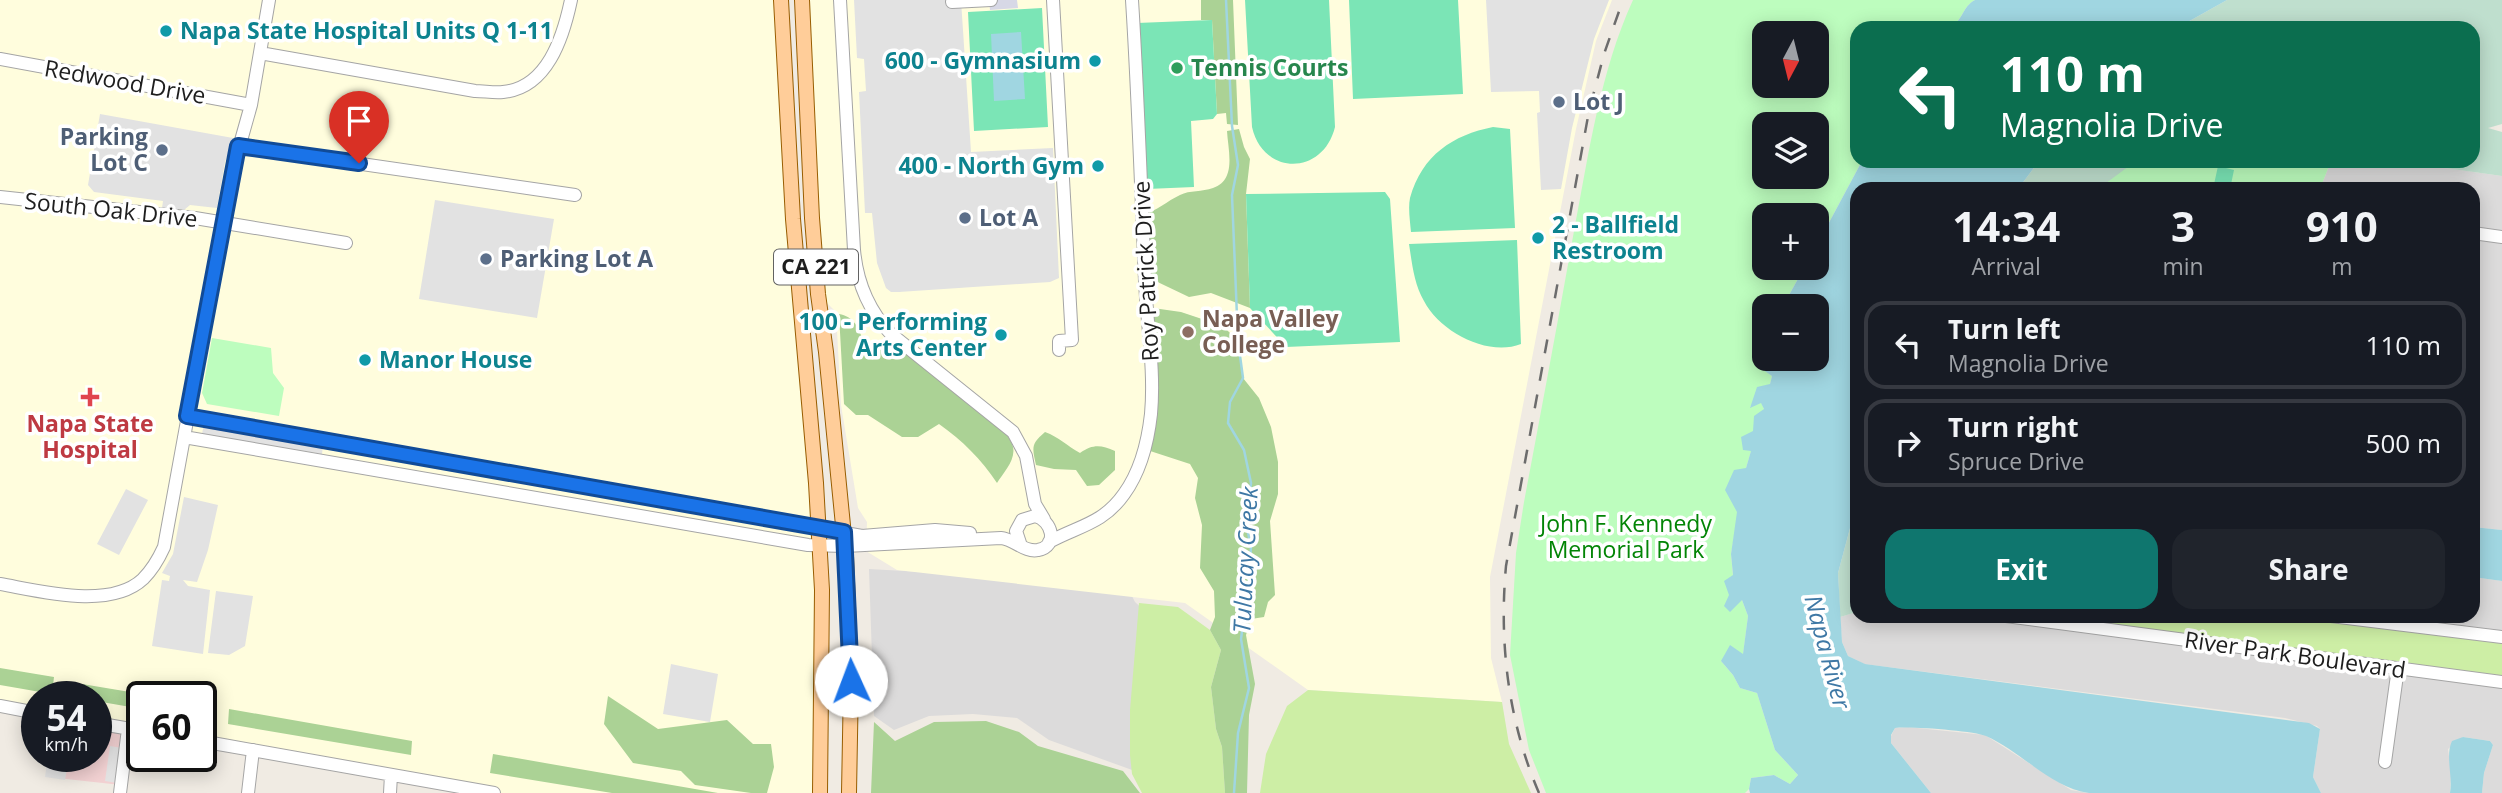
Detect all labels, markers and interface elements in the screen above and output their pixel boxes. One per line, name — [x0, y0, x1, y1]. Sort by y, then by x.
place label: Napa State Hospital Units Q 1-11 — [180, 14, 553, 46]
north arrow — [1752, 21, 1829, 98]
map controls — [1752, 21, 1829, 371]
marker: Napa State Hospital Units Q 1-11 — [158, 23, 174, 39]
text: 110 m — [2000, 40, 2145, 106]
place label: 600 - Gymnasium — [885, 44, 1081, 76]
icon: left — [1885, 49, 1976, 140]
street label: Redwood Drive — [42, 51, 208, 111]
place label: Tennis Courts — [1191, 51, 1348, 83]
marker: 600 - Gymnasium — [1087, 53, 1103, 69]
marker: Tennis Courts — [1169, 60, 1185, 76]
place label: Lot J — [1573, 85, 1624, 117]
pin — [329, 91, 389, 163]
marker: Lot J — [1551, 94, 1567, 110]
icon: arrive — [340, 102, 378, 140]
text: Magnolia Drive — [2000, 103, 2223, 146]
button: layers — [1752, 112, 1829, 189]
place label: Parking Lot C — [60, 120, 148, 178]
marker: Parking Lot C — [154, 142, 170, 158]
place label: 400 - North Gym — [898, 149, 1084, 181]
marker: 400 - North Gym — [1090, 158, 1106, 174]
street label: Roy Patrick Drive — [1124, 180, 1166, 362]
street label: South Oak Drive — [23, 184, 199, 234]
text: 14:34 — [1952, 197, 2060, 254]
text: 3 — [2171, 197, 2195, 254]
text: 910 — [2306, 197, 2378, 254]
place label: Lot A — [979, 201, 1038, 233]
button: + — [1752, 203, 1829, 280]
place label: 2 - Ballfield Restroom — [1552, 208, 1679, 266]
marker: Lot A — [957, 210, 973, 226]
marker: 2 - Ballfield Restroom — [1530, 230, 1546, 246]
place label: Parking Lot A — [500, 242, 653, 274]
road number: CA 221 — [774, 250, 858, 284]
text: Arrival — [1972, 250, 2041, 282]
text: min — [2162, 250, 2204, 282]
text: m — [2331, 250, 2352, 282]
marker: Parking Lot A — [478, 251, 494, 267]
button: − — [1752, 294, 1829, 371]
place label: Napa Valley College — [1202, 302, 1339, 360]
place label: 100 - Performing Arts Center — [798, 305, 987, 363]
text: Turn left — [1948, 311, 2060, 347]
marker: Napa Valley College — [1180, 324, 1196, 340]
icon: left — [1889, 326, 1927, 364]
marker: 100 - Performing Arts Center — [993, 327, 1009, 343]
text: 110 m — [2366, 327, 2441, 363]
place label: Manor House — [379, 343, 532, 375]
text: Magnolia Drive — [1948, 347, 2109, 379]
marker: Manor House — [357, 352, 373, 368]
marker: Napa State Hospital — [80, 387, 100, 407]
place label: Napa State Hospital — [26, 407, 154, 465]
text: Turn right — [1948, 409, 2079, 445]
icon: right — [1889, 424, 1927, 462]
text: 500 m — [2366, 425, 2441, 461]
text: Spruce Drive — [1948, 445, 2084, 477]
water label: Tulucay Creek — [1224, 485, 1265, 634]
park label: John F. Kennedy Memorial Park — [1538, 507, 1712, 565]
button: Exit — [1885, 529, 2158, 609]
button: Share — [2172, 529, 2445, 609]
water label: Napa River — [1797, 591, 1860, 714]
street label: River Park Boulevard — [2182, 623, 2408, 685]
position arrow — [814, 644, 888, 718]
speed limit sign: 60 — [126, 681, 217, 772]
text: 54 — [46, 694, 87, 741]
text: km/h — [45, 732, 88, 756]

